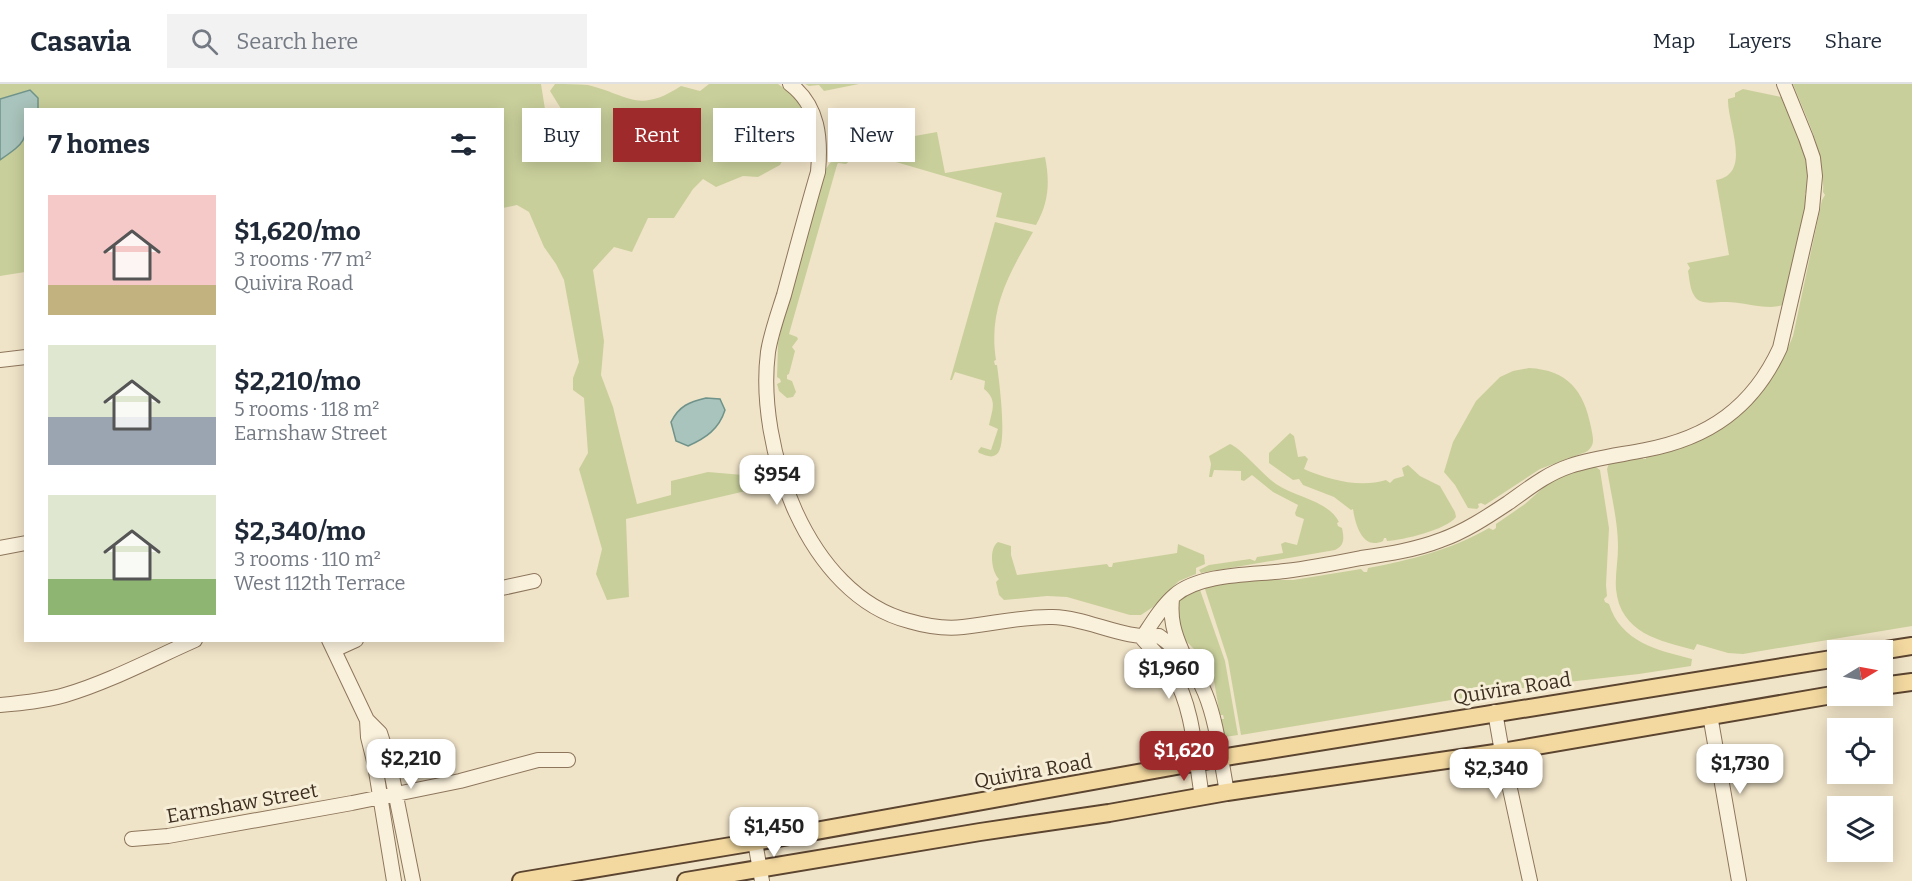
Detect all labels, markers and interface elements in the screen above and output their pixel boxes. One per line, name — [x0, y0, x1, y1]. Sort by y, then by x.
search box — [167, 14, 587, 68]
text: Casavia — [30, 25, 131, 58]
icon: search — [188, 25, 221, 58]
text: Search here — [236, 28, 358, 55]
text: Map — [1653, 28, 1695, 54]
text: Layers — [1728, 28, 1792, 54]
text: Share — [1825, 28, 1882, 54]
chip: Buy — [522, 108, 601, 162]
chip: Rent — [613, 108, 701, 162]
chip: Filters — [713, 108, 816, 162]
chip: New — [828, 108, 915, 162]
icon: filters — [447, 128, 480, 161]
text: 7 homes — [48, 129, 150, 160]
text: $1,620/mo — [234, 216, 361, 247]
icon: home — [96, 219, 168, 291]
text: 3 rooms · 77 m² — [234, 247, 372, 271]
text: Quivira Road — [234, 271, 353, 295]
text: $2,210/mo — [234, 366, 361, 397]
icon: home — [96, 369, 168, 441]
text: 5 rooms · 118 m² — [234, 397, 379, 421]
text: Earnshaw Street — [234, 421, 387, 445]
pin: $954 — [741, 455, 813, 506]
text: $954 — [753, 462, 801, 486]
text: $2,340/mo — [234, 516, 366, 547]
icon: home — [96, 519, 168, 591]
text: 3 rooms · 110 m² — [234, 547, 381, 571]
text: West 112th Terrace — [234, 571, 406, 595]
north arrow — [1827, 640, 1893, 706]
map controls — [1827, 640, 1893, 862]
pin: $1,960 — [1120, 649, 1218, 700]
text: $1,960 — [1138, 656, 1200, 680]
street label: Quivira Road — [1451, 667, 1573, 709]
button: locate — [1827, 718, 1893, 784]
pin: $1,620 — [1135, 731, 1233, 782]
text: $1,620 — [1154, 738, 1214, 762]
pin: $2,210 — [362, 739, 460, 790]
pin: $1,730 — [1691, 744, 1789, 795]
text: $2,210 — [381, 746, 441, 770]
street label: Quivira Road — [972, 749, 1094, 793]
pin: $2,340 — [1447, 749, 1545, 800]
text: $1,730 — [1710, 751, 1770, 775]
text: $2,340 — [1464, 756, 1528, 780]
street label: Earnshaw Street — [165, 778, 319, 828]
button: layers — [1827, 796, 1893, 862]
pin: $1,450 — [725, 807, 823, 858]
text: $1,450 — [743, 814, 805, 838]

